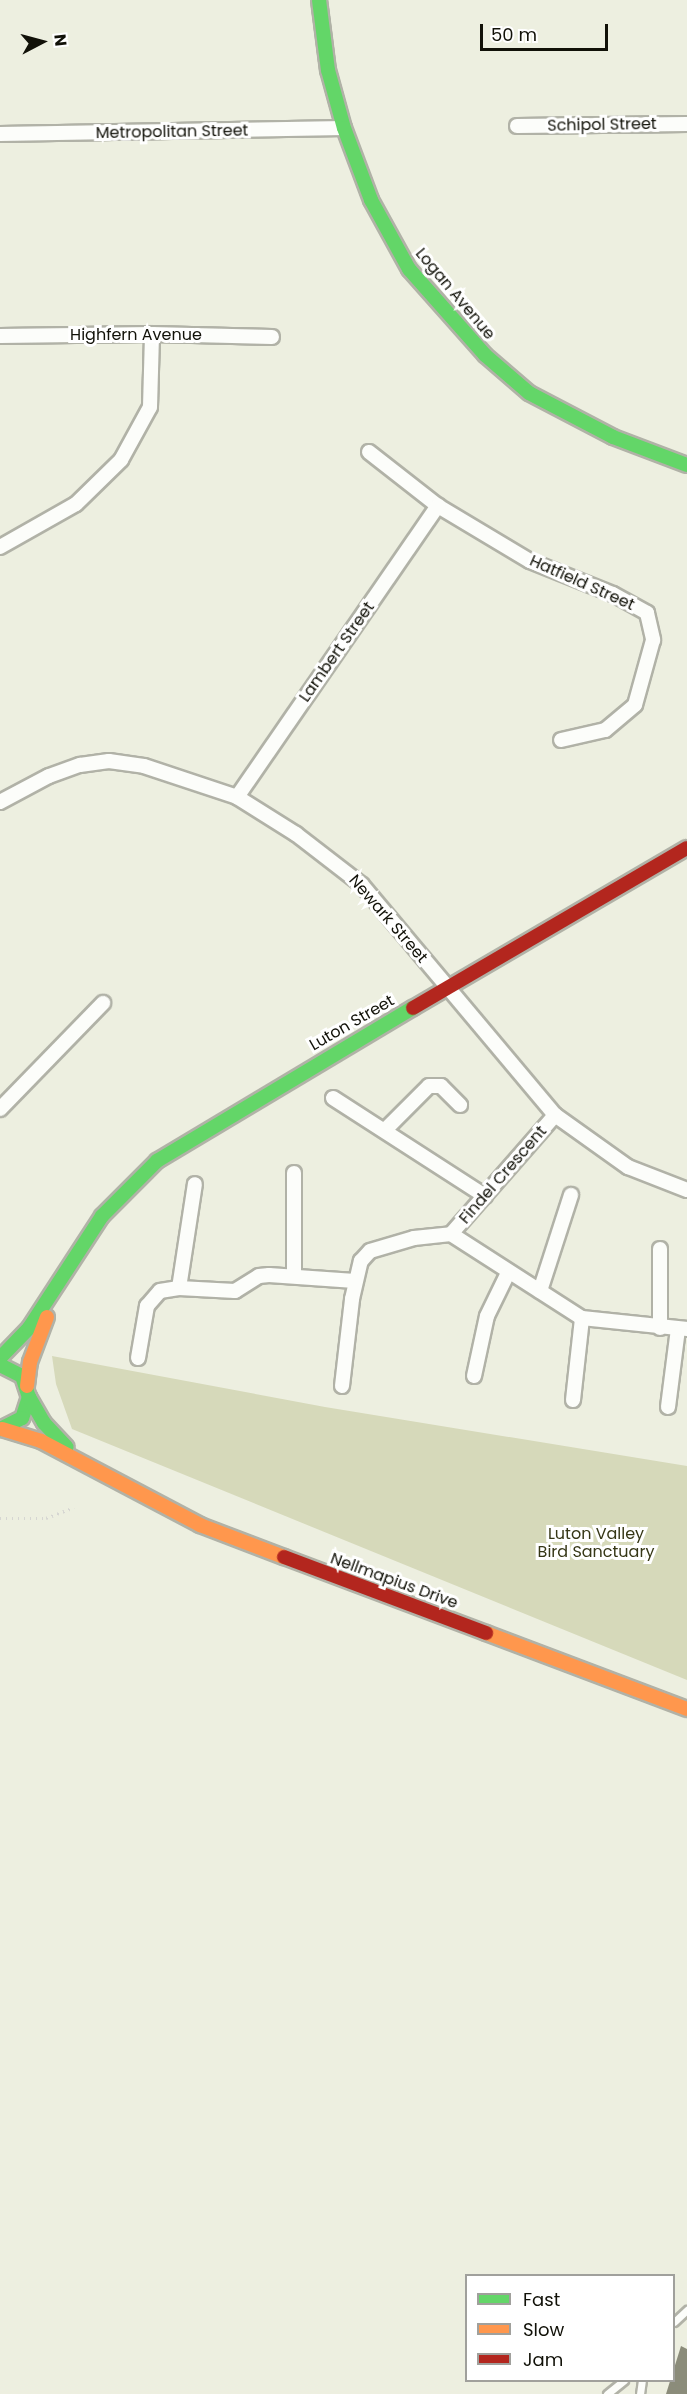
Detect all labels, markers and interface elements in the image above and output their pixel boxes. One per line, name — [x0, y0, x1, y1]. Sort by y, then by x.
north arrow — [12, 12, 72, 72]
scale bar — [483, 12, 610, 50]
text: 50 m — [491, 22, 537, 47]
text: N — [48, 33, 72, 47]
street label: Schipol Street — [547, 114, 657, 136]
street label: Metropolitan Street — [96, 121, 248, 143]
street label: Logan Avenue — [411, 244, 499, 344]
street label: Highfern Avenue — [70, 325, 202, 345]
street label: Hatfield Street — [527, 551, 637, 615]
street label: Lambert Street — [295, 598, 379, 706]
street label: Newark Street — [345, 871, 431, 967]
street label: Luton Street — [306, 991, 398, 1055]
street label: Findel Crescent — [455, 1122, 551, 1228]
park label: Luton Valley Bird Sanctuary — [538, 1524, 654, 1562]
street label: Nellmapius Drive — [328, 1549, 460, 1613]
legend — [465, 2274, 675, 2382]
text: Fast — [523, 2287, 560, 2312]
text: Slow — [523, 2317, 564, 2342]
text: Jam — [523, 2347, 563, 2372]

